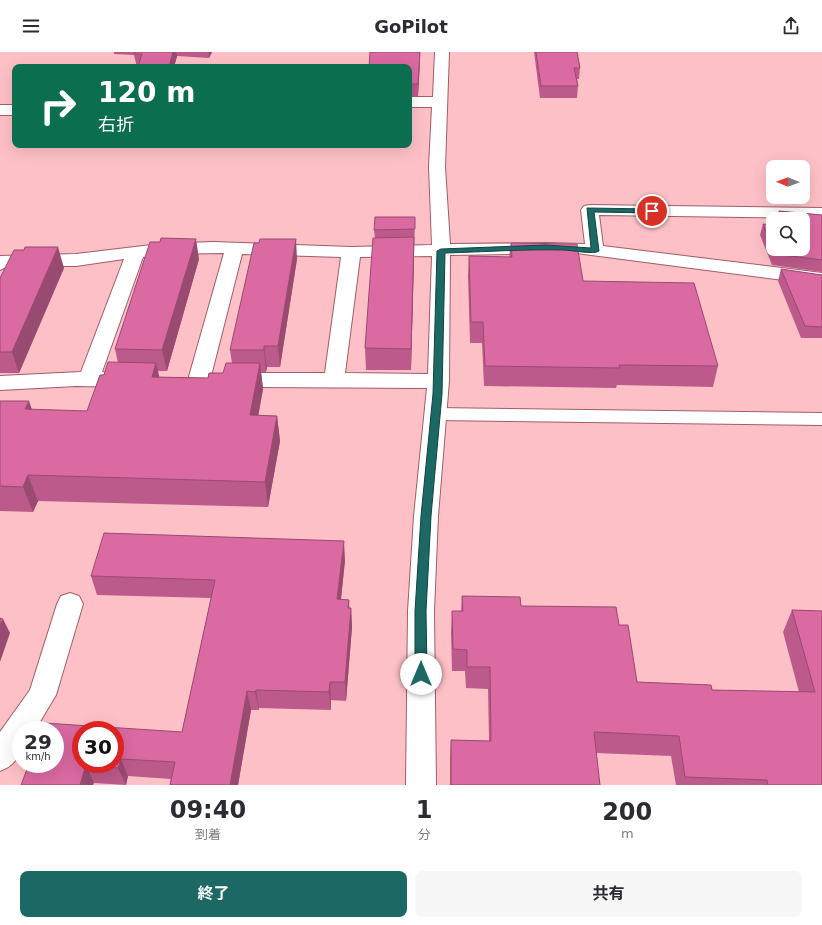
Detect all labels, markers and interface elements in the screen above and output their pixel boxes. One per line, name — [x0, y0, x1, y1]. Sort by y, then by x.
icon: menu — [20, 15, 42, 37]
icon: share — [780, 15, 802, 37]
text: GoPilot — [374, 16, 448, 37]
text: 120 m — [98, 76, 195, 109]
icon: right — [32, 80, 84, 132]
text: 右折 — [98, 114, 134, 135]
north arrow — [766, 160, 810, 204]
map controls — [766, 160, 810, 256]
pin — [635, 194, 669, 228]
icon: arrive — [641, 200, 663, 222]
button: search — [766, 212, 810, 256]
position arrow — [400, 653, 442, 695]
speed limit sign: 30 — [72, 721, 124, 773]
text: 29 — [24, 730, 52, 754]
text: km/h — [25, 751, 51, 762]
text: 09:40 — [170, 796, 246, 824]
text: 1 — [416, 796, 432, 824]
text: 200 — [602, 798, 652, 826]
text: m — [621, 826, 634, 841]
text: 到着 — [195, 827, 221, 842]
text: 分 — [418, 827, 431, 842]
button: 終了 — [20, 871, 407, 917]
button: 共有 — [415, 871, 802, 917]

